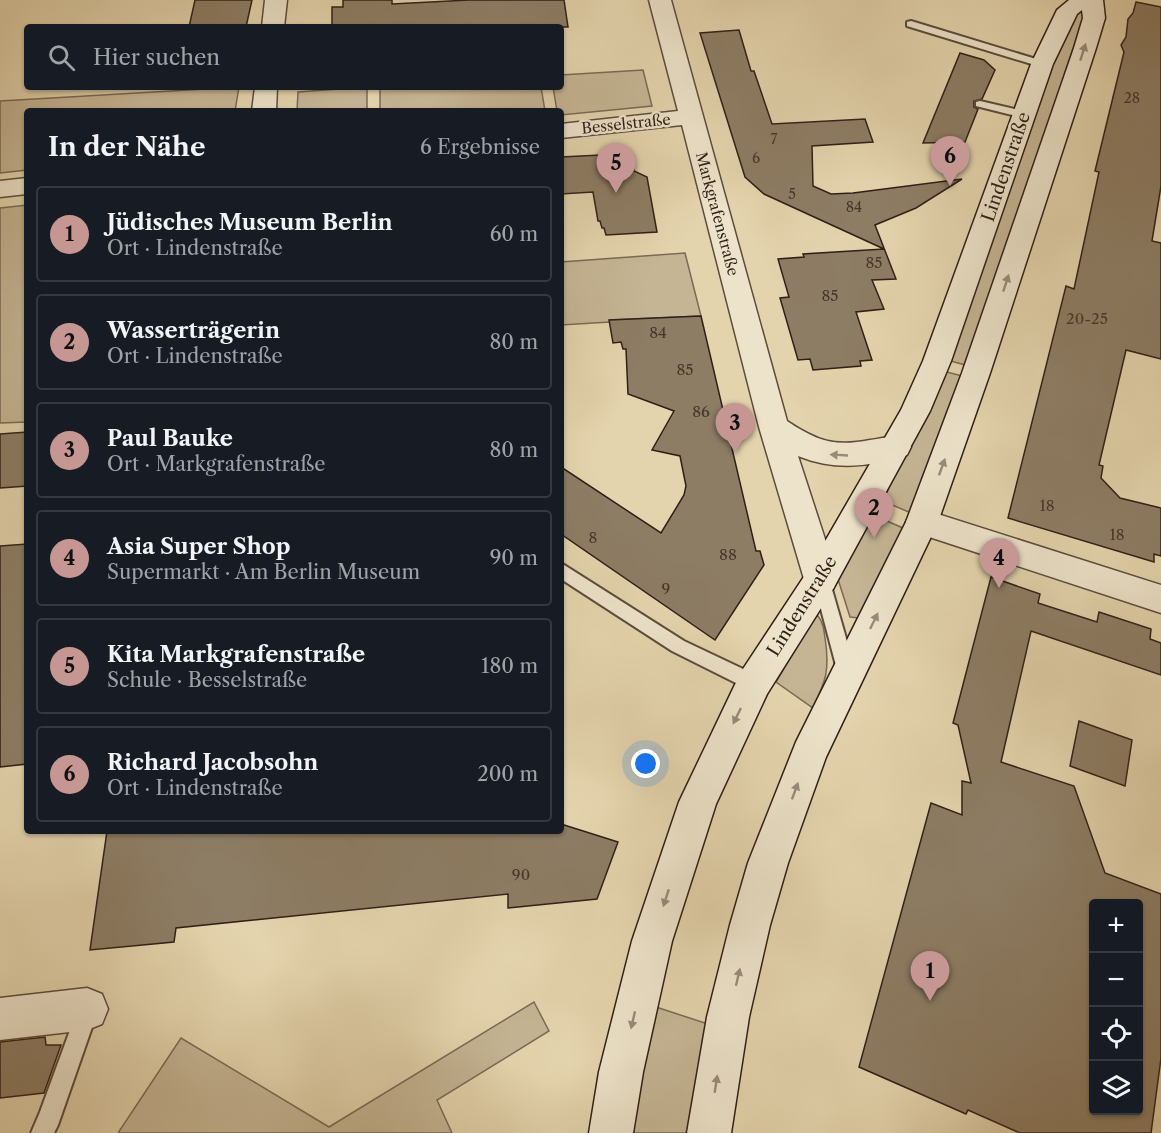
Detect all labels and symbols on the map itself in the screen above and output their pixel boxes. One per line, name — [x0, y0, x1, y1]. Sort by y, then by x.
one-way arrow — [1079, 43, 1088, 61]
house number: 28 — [1124, 89, 1140, 107]
street label: Besselstraße — [580, 109, 671, 138]
street label: Lindenstraße — [977, 109, 1035, 225]
house number: 7 — [771, 130, 778, 148]
pin: 6 — [930, 136, 970, 186]
pin: 5 — [596, 144, 636, 193]
house number: 6 — [752, 149, 760, 167]
street label: Markgrafenstraße — [692, 150, 743, 278]
house number: 5 — [788, 185, 796, 203]
house number: 84 — [846, 198, 862, 216]
house number: 85 — [865, 253, 883, 272]
one-way arrow — [1002, 274, 1011, 292]
house number: 85 — [821, 286, 839, 305]
house number: 20-25 — [1066, 309, 1108, 328]
house number: 84 — [649, 323, 667, 342]
house number: 85 — [676, 360, 694, 379]
house number: 86 — [692, 402, 710, 421]
pin: 3 — [716, 404, 754, 453]
one-way arrow — [829, 451, 848, 460]
one-way arrow — [938, 458, 948, 476]
pin: 2 — [854, 488, 894, 538]
house number: 18 — [1039, 496, 1055, 515]
house number: 18 — [1109, 525, 1125, 544]
house number: 8 — [589, 528, 598, 547]
pin: 4 — [980, 538, 1018, 588]
house number: 88 — [719, 545, 737, 564]
street label: Lindenstraße — [762, 552, 842, 660]
house number: 9 — [662, 579, 670, 598]
one-way arrow — [868, 612, 878, 630]
one-way arrow — [733, 708, 742, 725]
your location — [631, 749, 660, 778]
one-way arrow — [791, 782, 800, 800]
house number: 90 — [512, 865, 530, 884]
one-way arrow — [661, 889, 670, 907]
pin: 1 — [910, 952, 950, 1001]
one-way arrow — [733, 968, 743, 987]
one-way arrow — [628, 1011, 638, 1030]
one-way arrow — [712, 1074, 721, 1093]

